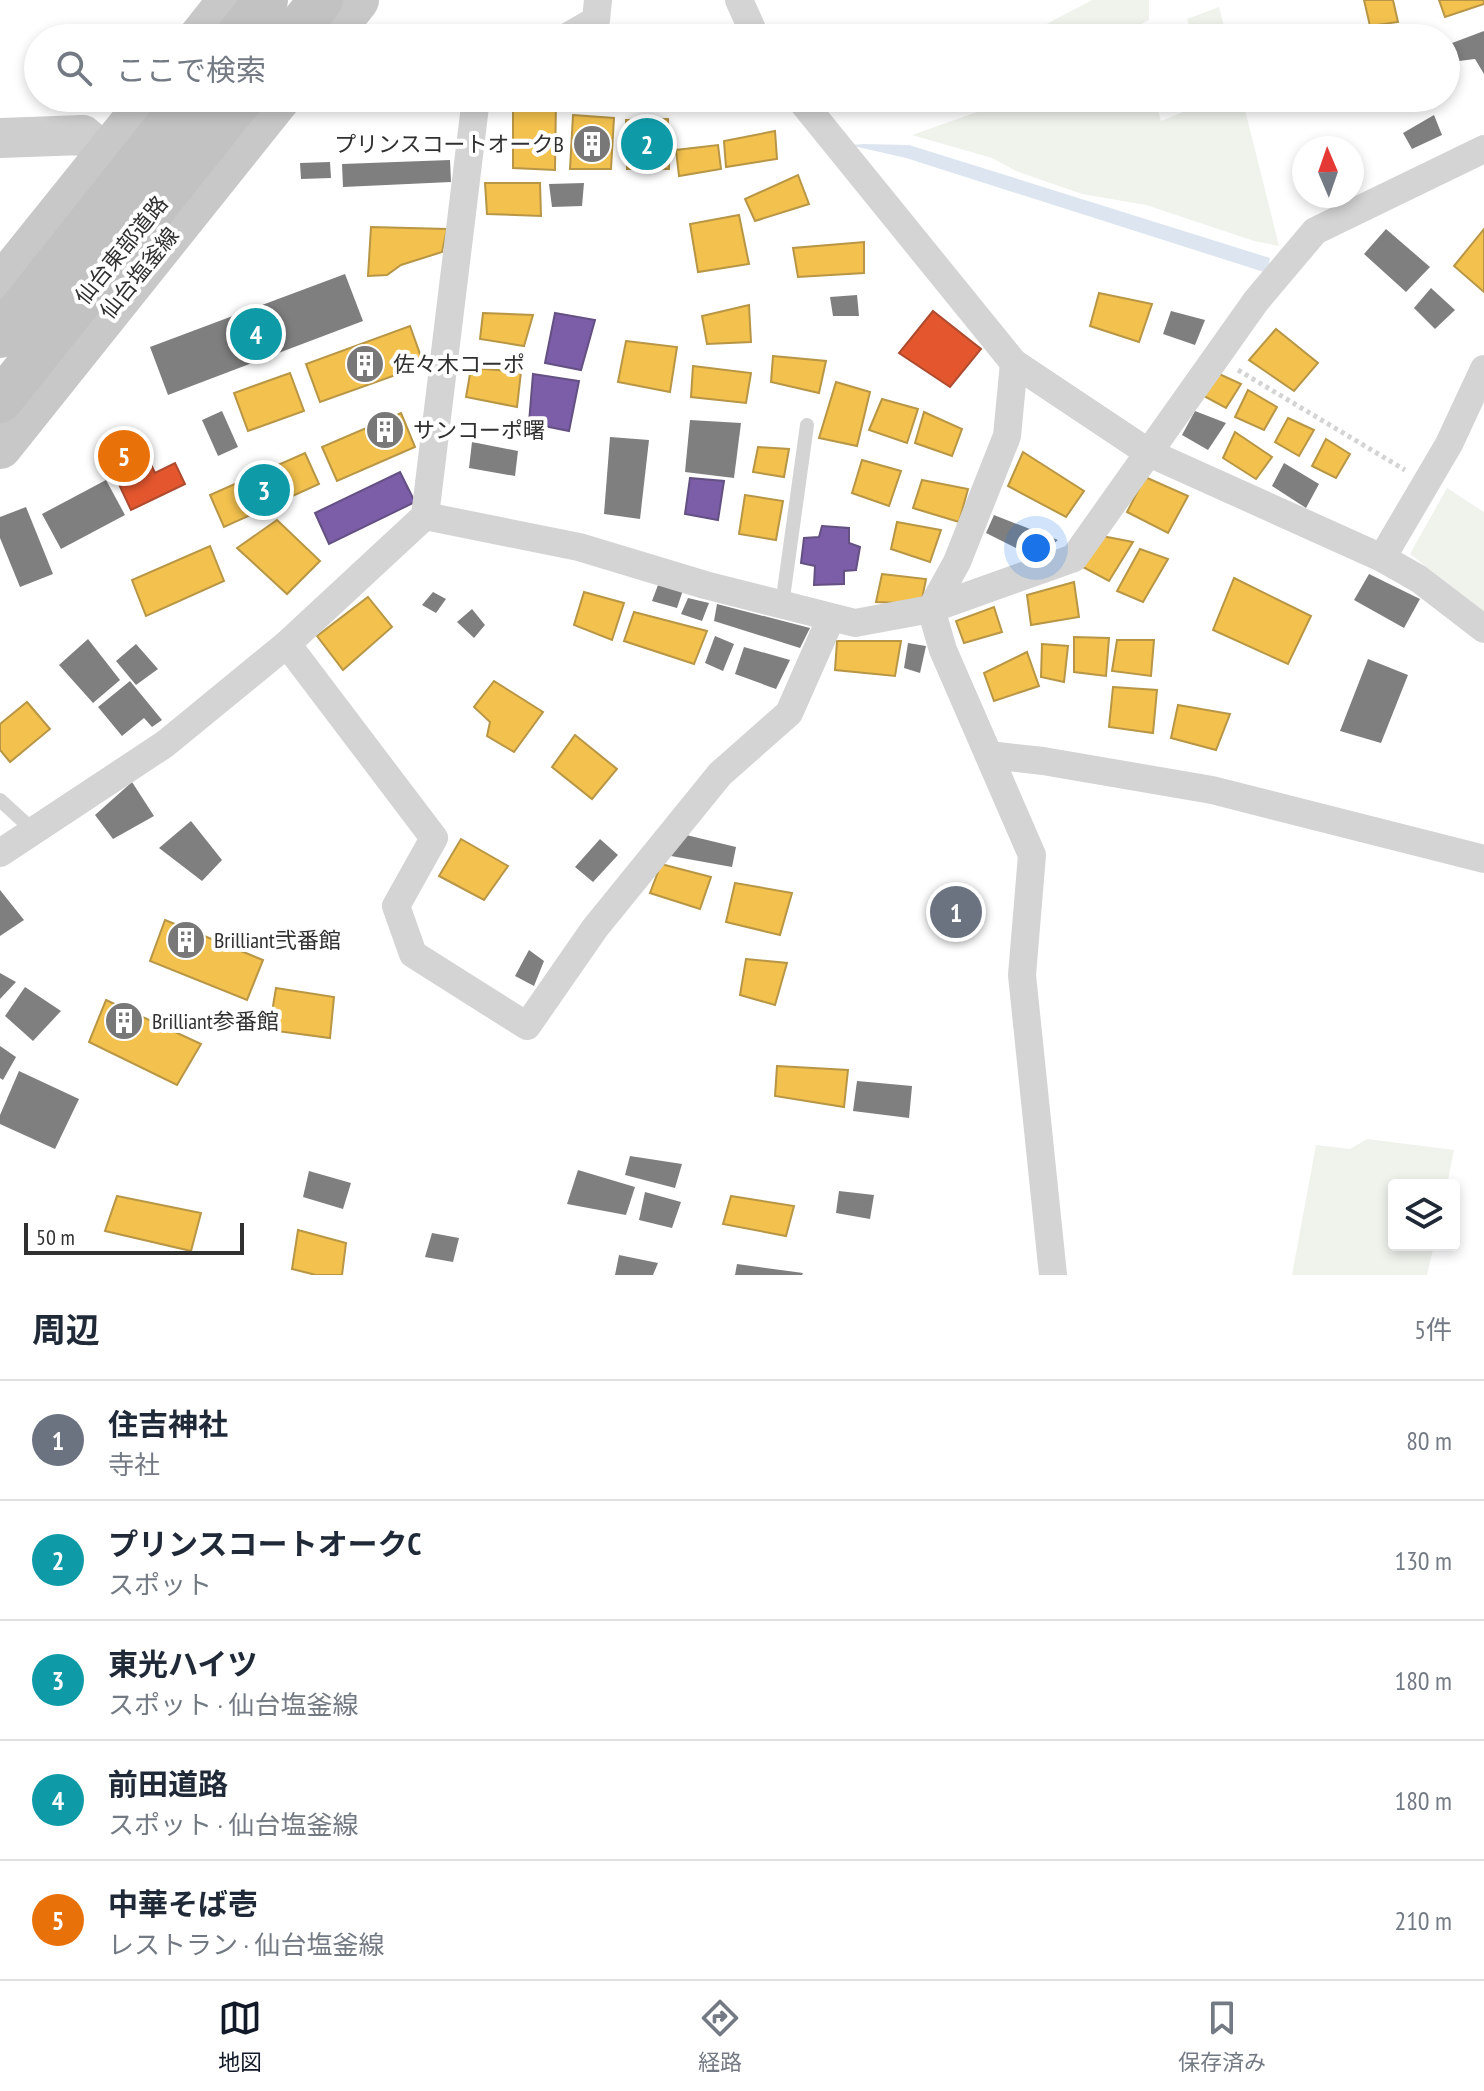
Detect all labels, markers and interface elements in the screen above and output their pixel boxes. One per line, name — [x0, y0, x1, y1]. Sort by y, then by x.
search box — [24, 24, 1460, 112]
icon: search — [52, 46, 96, 90]
text: ここで検索 — [116, 50, 266, 89]
pin: 2 — [621, 114, 673, 174]
building icon: プリンスコートオークB — [571, 123, 613, 165]
place label: プリンスコートオークB — [334, 130, 564, 158]
north arrow — [1292, 136, 1364, 208]
street label: 仙台東部道路 — [69, 190, 173, 310]
street label: 仙台塩釜線 — [94, 221, 184, 325]
pin: 4 — [230, 304, 282, 364]
building icon: 佐々木コーポ — [344, 343, 386, 385]
place label: 佐々木コーポ — [393, 350, 525, 378]
building icon: サンコーポ曙 — [364, 409, 406, 451]
place label: サンコーポ曙 — [413, 416, 545, 444]
pin: 5 — [98, 426, 150, 486]
pin: 3 — [238, 460, 290, 520]
your location — [1016, 528, 1056, 568]
pin: 1 — [930, 882, 982, 942]
building icon: Brilliant弐番館 — [165, 919, 207, 961]
place label: Brilliant弐番館 — [214, 926, 341, 954]
building icon: Brilliant参番館 — [103, 1000, 145, 1042]
place label: Brilliant参番館 — [152, 1007, 279, 1035]
map controls — [1388, 1179, 1460, 1251]
button: layers — [1388, 1179, 1460, 1251]
scale bar — [24, 1219, 244, 1255]
text: 50 m — [36, 1223, 75, 1251]
text: 周辺 — [32, 1307, 100, 1351]
text: 5件 — [1414, 1313, 1452, 1346]
text: 住吉神社 — [108, 1404, 228, 1443]
text: 1 — [52, 1424, 64, 1457]
text: 80 m — [1406, 1424, 1452, 1457]
text: 寺社 — [108, 1448, 160, 1481]
text: プリンスコートオークC — [108, 1524, 421, 1563]
text: 2 — [52, 1544, 64, 1577]
text: 130 m — [1394, 1544, 1452, 1577]
text: スポット — [108, 1568, 212, 1601]
text: 東光ハイツ — [108, 1644, 257, 1683]
text: 3 — [52, 1664, 64, 1697]
text: 180 m — [1394, 1664, 1452, 1697]
text: スポット · 仙台塩釜線 — [108, 1688, 359, 1721]
text: 前田道路 — [108, 1764, 228, 1803]
text: 4 — [52, 1784, 64, 1817]
text: 180 m — [1394, 1784, 1452, 1817]
text: スポット · 仙台塩釜線 — [108, 1808, 359, 1841]
text: 中華そば壱 — [108, 1884, 258, 1923]
text: 5 — [52, 1904, 64, 1937]
text: 210 m — [1394, 1904, 1452, 1937]
text: レストラン · 仙台塩釜線 — [108, 1928, 385, 1961]
tab: 地図 — [218, 1996, 262, 2076]
tab: 経路 — [698, 1996, 742, 2076]
tab: 保存済み — [1178, 1996, 1266, 2076]

